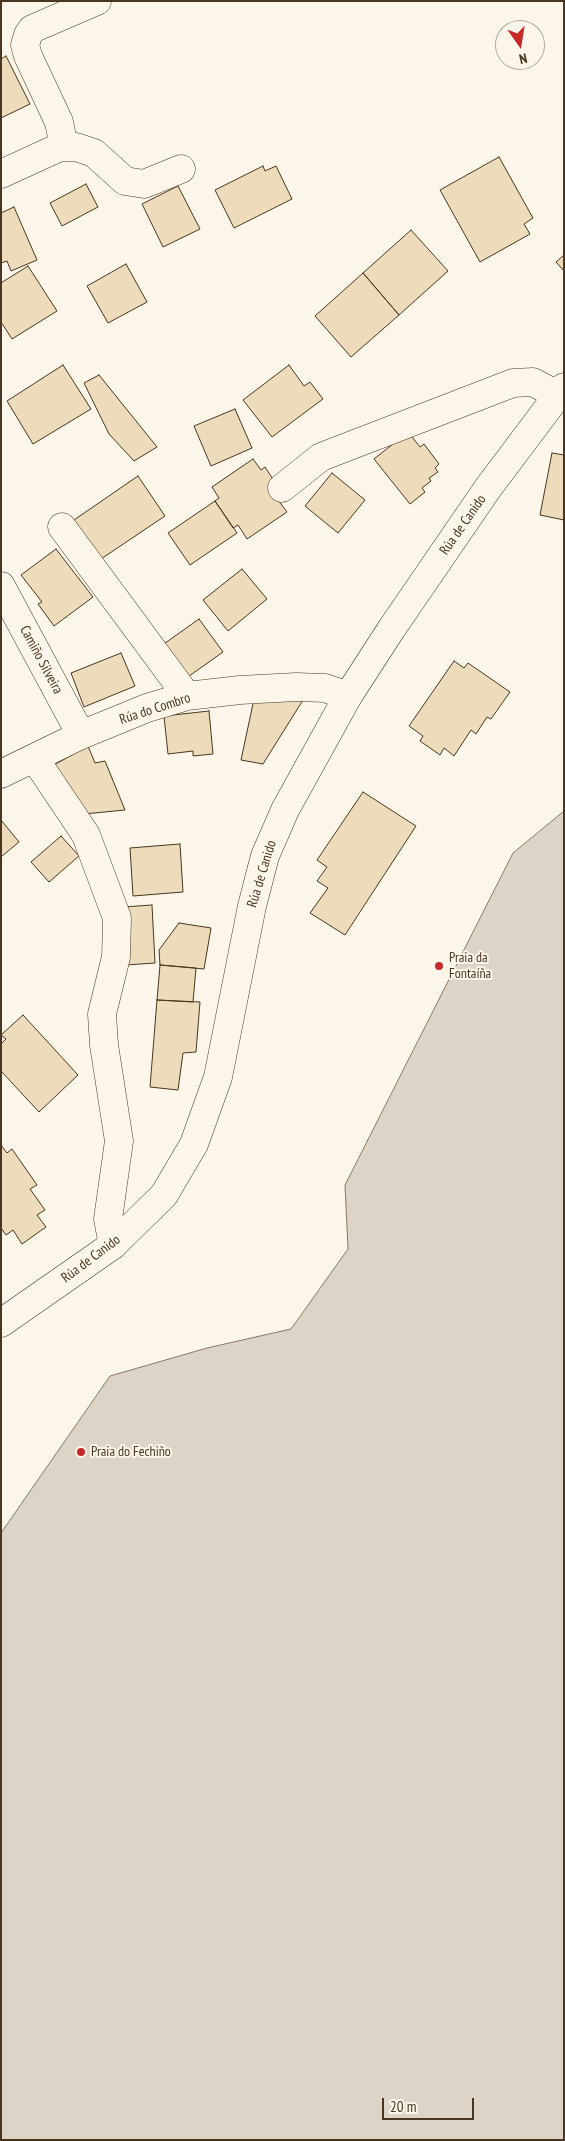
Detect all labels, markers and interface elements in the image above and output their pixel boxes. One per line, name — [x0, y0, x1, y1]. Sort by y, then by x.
north arrow — [495, 20, 545, 70]
text: N — [517, 49, 529, 68]
street label: Rúa de Canido — [436, 492, 490, 558]
street label: Camiño Silveira — [16, 623, 66, 697]
street label: Rúa do Combro — [117, 690, 193, 728]
street label: Rúa de Canido — [244, 838, 280, 910]
place label: Praia da Fontaíña — [449, 950, 491, 982]
marker: Praia da Fontaíña — [433, 960, 445, 972]
street label: Rúa de Canido — [58, 1231, 124, 1287]
place label: Praia do Fechiño — [91, 1444, 171, 1460]
marker: Praia do Fechiño — [75, 1446, 87, 1458]
scale bar — [385, 2088, 478, 2120]
text: 20 m — [390, 2097, 416, 2116]

